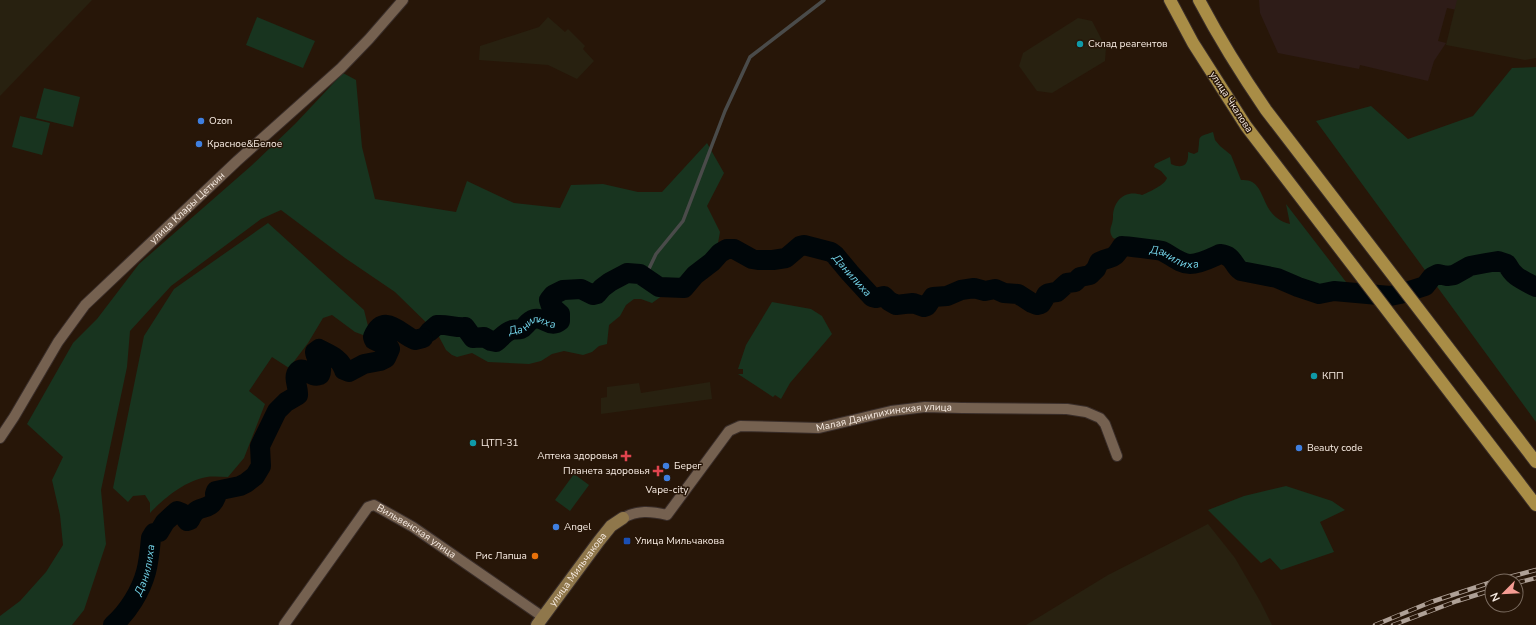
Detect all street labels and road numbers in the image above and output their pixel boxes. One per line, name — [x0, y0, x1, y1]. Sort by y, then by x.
street label: улица Чкалова — [1206, 69, 1256, 135]
street label: улица Клары Цеткин — [147, 169, 228, 247]
street label: Малая Данилихинская улица — [815, 400, 952, 435]
street label: Вильвенская улица — [374, 501, 459, 562]
street label: улица Мильчакова — [546, 530, 610, 609]

